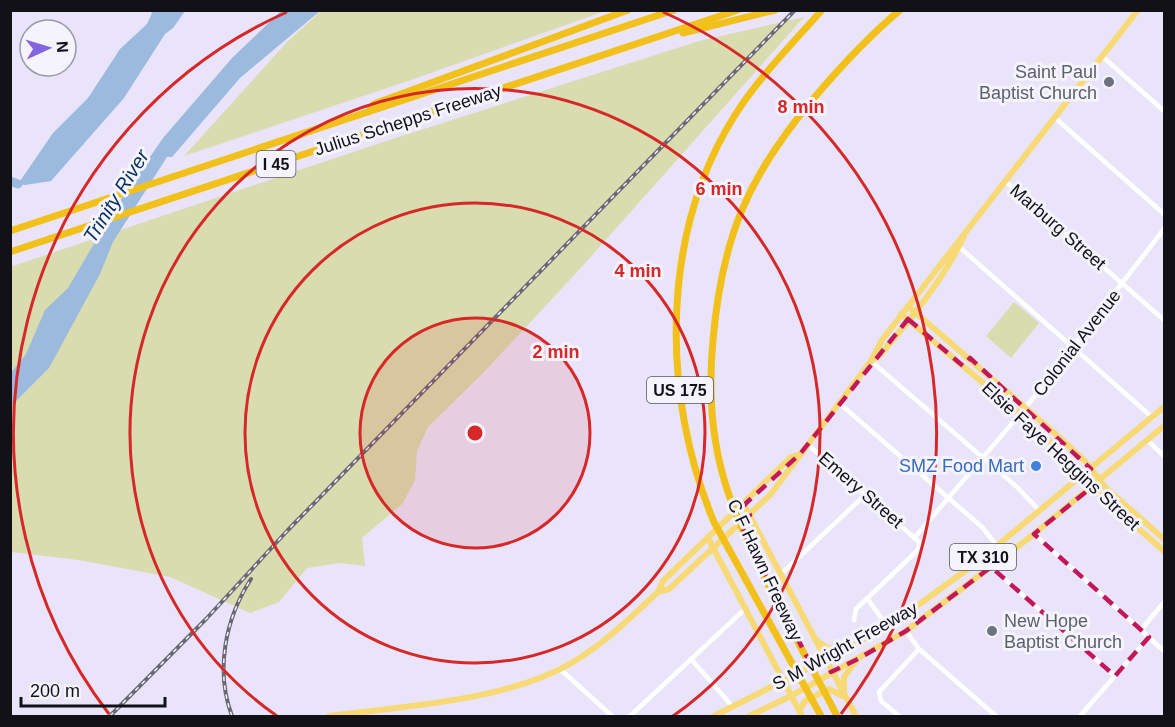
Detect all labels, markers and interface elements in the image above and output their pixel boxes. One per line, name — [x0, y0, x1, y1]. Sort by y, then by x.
north arrow — [18, 18, 78, 78]
text: N — [54, 41, 71, 53]
place label: Saint Paul Baptist Church — [979, 62, 1097, 103]
marker: Saint Paul Baptist Church — [1102, 75, 1116, 89]
street label: Julius Schepps Freeway — [312, 80, 504, 160]
text: 8 min — [777, 97, 825, 117]
water label: Trinity River — [79, 144, 154, 246]
road number: I 45 — [256, 151, 296, 177]
text: 6 min — [695, 179, 743, 199]
street label: Marburg Street — [1006, 180, 1110, 274]
text: 4 min — [614, 261, 662, 281]
street label: Colonial Avenue — [1029, 286, 1125, 400]
text: 2 min — [532, 342, 580, 362]
road number: US 175 — [647, 377, 713, 403]
street label: Elsie Faye Heggins Street — [978, 378, 1144, 534]
centre of rings — [465, 423, 485, 443]
street label: Emery Street — [815, 448, 907, 532]
place label: SMZ Food Mart — [899, 456, 1024, 476]
marker: SMZ Food Mart — [1029, 459, 1043, 473]
street label: C F Hawn Freeway — [723, 496, 807, 644]
road number: TX 310 — [950, 544, 1016, 570]
street label: S M Wright Freeway — [769, 598, 921, 694]
place label: New Hope Baptist Church — [1004, 611, 1122, 652]
marker: New Hope Baptist Church — [985, 624, 999, 638]
scale bar — [21, 670, 165, 708]
text: 200 m — [30, 681, 80, 701]

